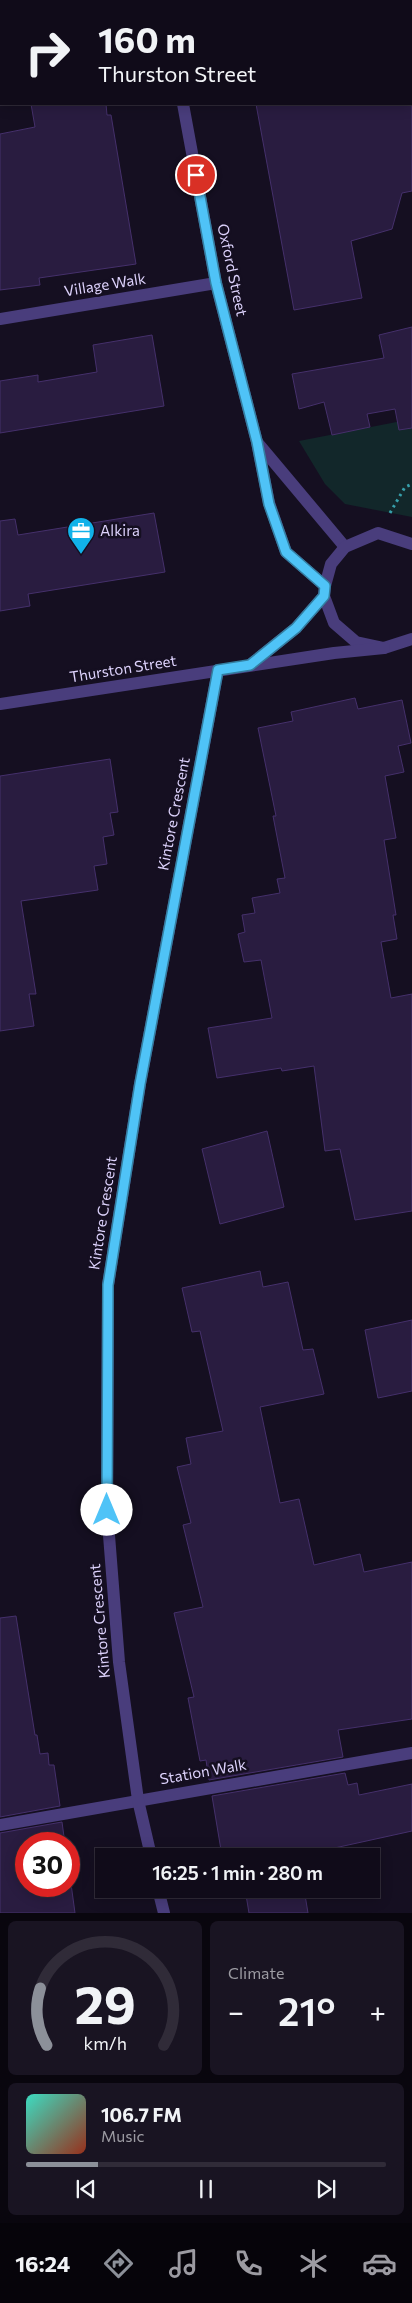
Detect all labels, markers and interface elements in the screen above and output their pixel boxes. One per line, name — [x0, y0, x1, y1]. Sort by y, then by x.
text: 160 m — [98, 17, 196, 60]
icon: right — [15, 20, 80, 85]
text: Thurston Street — [98, 60, 256, 87]
pin — [175, 154, 217, 196]
icon: arrive — [182, 161, 210, 189]
street label: Oxford Street — [214, 222, 252, 318]
street label: Village Walk — [63, 269, 147, 299]
office icon: Alkira — [66, 516, 96, 555]
place label: Alkira — [100, 521, 140, 539]
street label: Thurston Street — [68, 651, 178, 685]
street label: Kintore Crescent — [153, 756, 193, 872]
street label: Kintore Crescent — [84, 1155, 120, 1271]
position arrow — [80, 1483, 132, 1535]
street label: Kintore Crescent — [85, 1563, 113, 1679]
street label: Station Walk — [158, 1755, 247, 1787]
speed limit sign: 30 — [15, 1832, 80, 1897]
text: 16:25 · 1 min · 280 m — [152, 1861, 323, 1884]
text: Climate — [228, 1963, 284, 1982]
text: 29 — [74, 1971, 136, 2035]
text: 21° — [278, 1987, 335, 2034]
text: − — [228, 1994, 244, 2028]
text: + — [370, 1994, 386, 2028]
text: km/h — [83, 2032, 127, 2054]
text: 106.7 FM — [101, 2103, 182, 2126]
text: Music — [101, 2126, 145, 2145]
icon: previous — [72, 2175, 100, 2203]
icon: pause — [192, 2175, 220, 2203]
icon: next — [312, 2175, 340, 2203]
icon: directions — [101, 2246, 136, 2281]
icon: music — [166, 2246, 201, 2281]
icon: phone — [231, 2246, 266, 2281]
icon: climate — [296, 2246, 331, 2281]
icon: car — [362, 2246, 397, 2281]
text: 16:24 — [15, 2250, 70, 2277]

